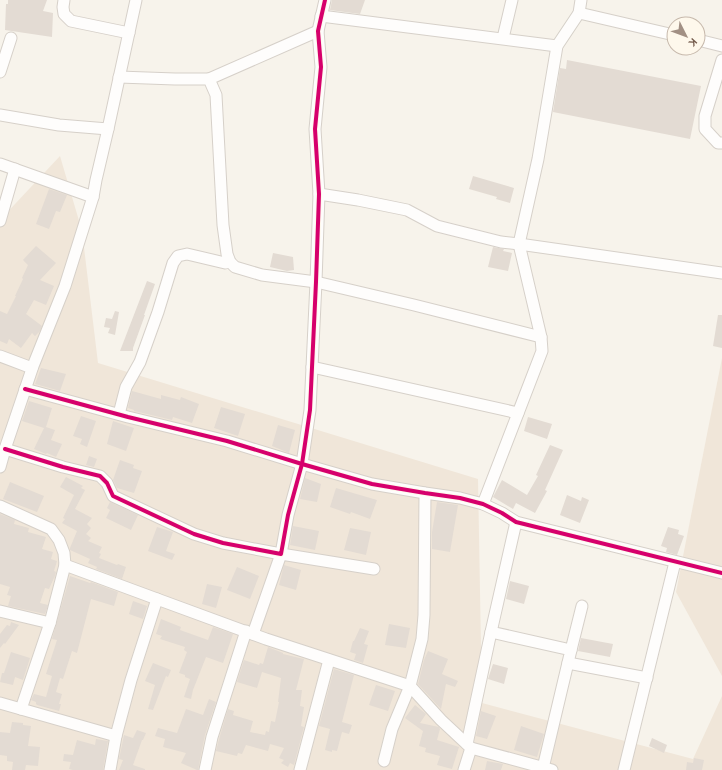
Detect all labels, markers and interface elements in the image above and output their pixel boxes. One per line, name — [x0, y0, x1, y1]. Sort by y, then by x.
north arrow — [666, 16, 706, 56]
text: K — [685, 35, 700, 50]

